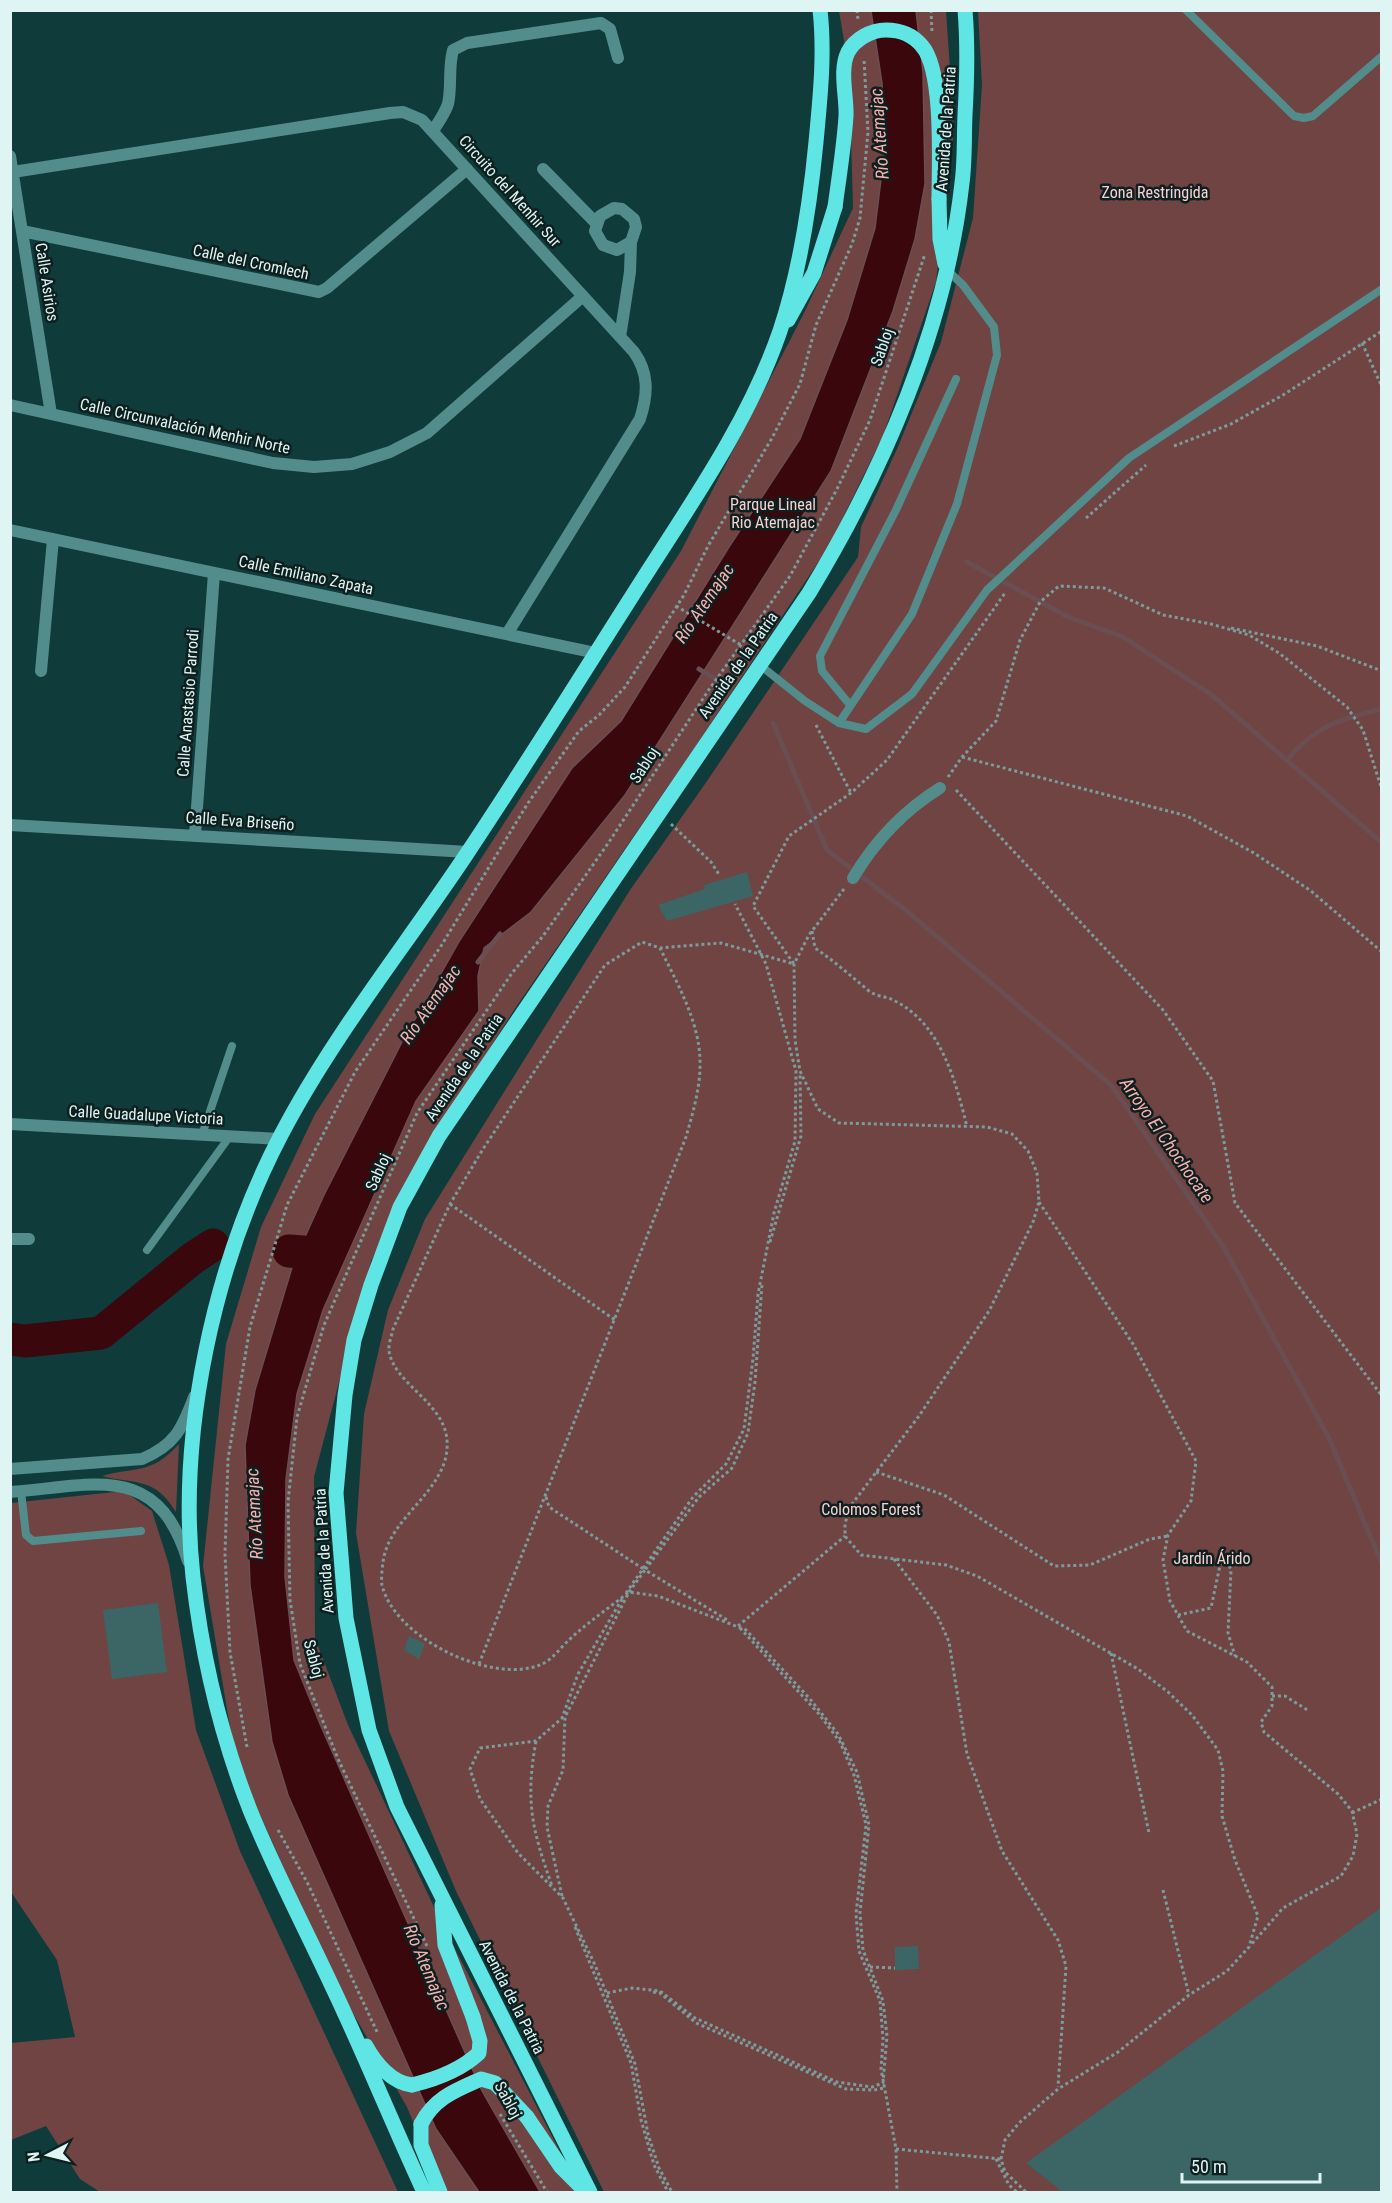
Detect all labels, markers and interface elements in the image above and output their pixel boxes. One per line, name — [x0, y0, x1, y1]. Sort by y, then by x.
street label: Avenida de la Patria — [932, 66, 960, 192]
water label: Río Atemajac — [865, 88, 893, 180]
street label: Circuito del Menhir Sur — [455, 131, 565, 251]
park label: Zona Restringida — [1102, 183, 1208, 202]
street label: Calle del Cromlech — [191, 240, 311, 284]
street label: Calle Asirios — [31, 241, 63, 323]
street label: Sabloj — [867, 325, 897, 369]
street label: Calle Circunvalación Menhir Norte — [78, 394, 292, 458]
park label: Parque Lineal Rio Atemajac — [730, 495, 816, 532]
street label: Calle Emiliano Zapata — [237, 551, 375, 599]
water label: Río Atemajac — [670, 559, 738, 647]
street label: Avenida de la Patria — [694, 608, 782, 722]
street label: Calle Anastasio Parrodi — [173, 629, 203, 777]
street label: Sabloj — [625, 743, 663, 787]
street label: Calle Eva Briseño — [185, 808, 295, 834]
water label: Río Atemajac — [395, 961, 465, 1047]
street label: Avenida de la Patria — [421, 1010, 507, 1124]
water label: Arroyo El Chochocate — [1115, 1073, 1218, 1207]
street label: Calle Guadalupe Victoria — [68, 1101, 224, 1129]
street label: Sabloj — [361, 1150, 395, 1194]
water label: Río Atemajac — [241, 1468, 267, 1560]
street label: Avenida de la Patria — [310, 1488, 338, 1614]
park label: Colomos Forest — [821, 1500, 921, 1519]
park label: Jardín Árido — [1174, 1549, 1251, 1568]
street label: Sabloj — [300, 1638, 328, 1680]
water label: Río Atemajac — [399, 1921, 455, 2013]
street label: Avenida de la Patria — [475, 1937, 549, 2057]
street label: Sabloj — [490, 2078, 526, 2122]
north arrow — [18, 2125, 78, 2185]
scale bar — [1182, 2146, 1320, 2184]
text: N — [24, 2151, 44, 2163]
text: 50 m — [1191, 2156, 1226, 2177]

